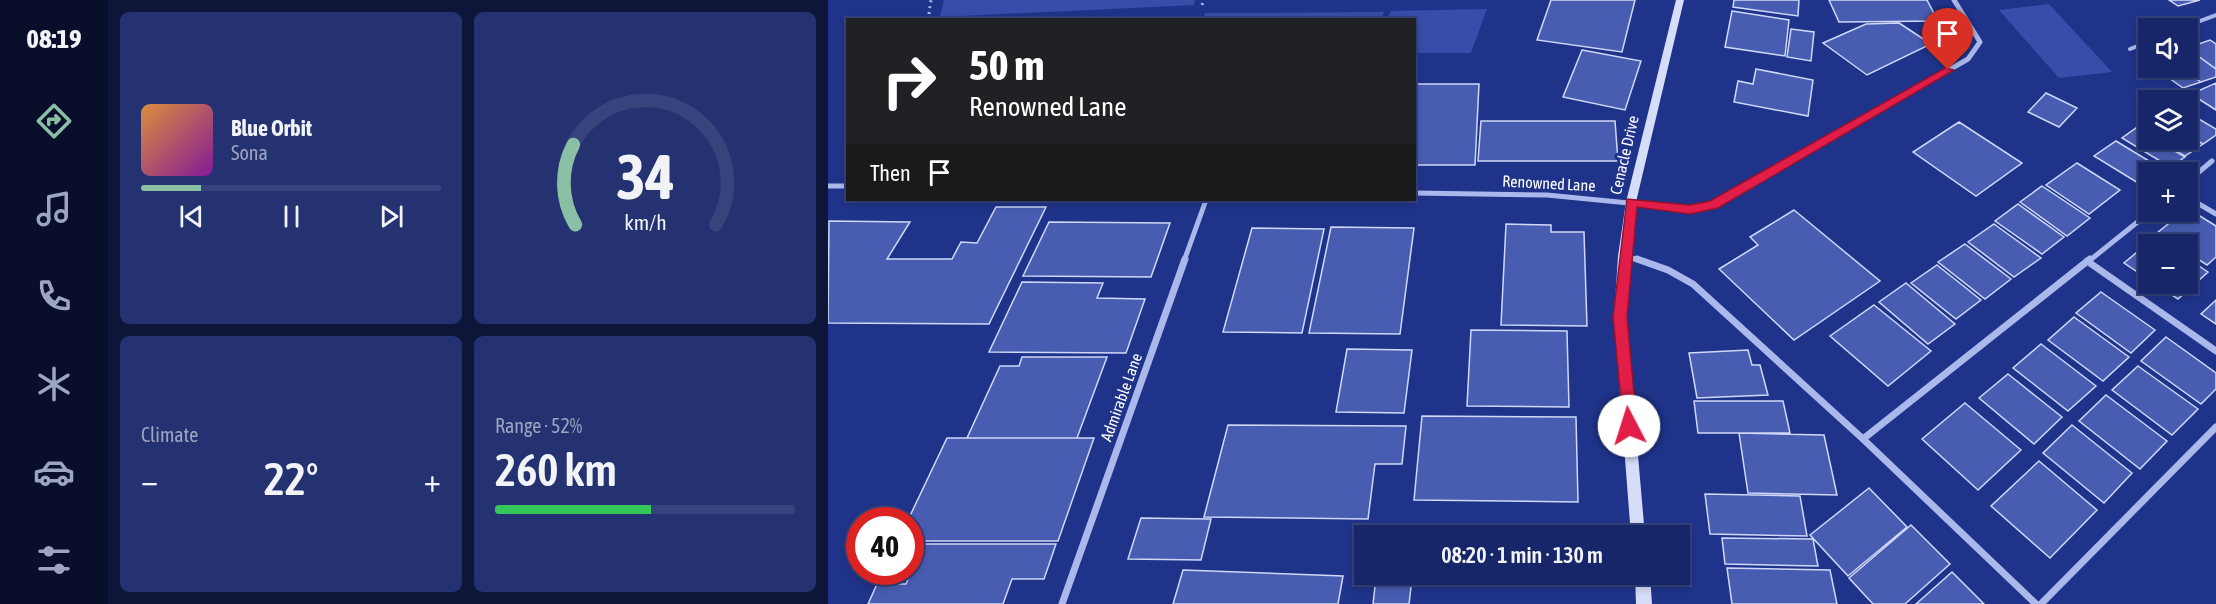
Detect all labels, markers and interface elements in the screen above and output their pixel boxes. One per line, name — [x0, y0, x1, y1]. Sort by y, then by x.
pin — [1922, 8, 1973, 70]
icon: arrive — [1931, 17, 1964, 50]
map controls — [2138, 18, 2198, 294]
button: sound — [2138, 18, 2198, 78]
text: 08:19 — [26, 23, 82, 54]
text: 50 m — [969, 41, 1044, 89]
icon: right — [870, 42, 948, 120]
button: layers — [2138, 90, 2198, 150]
text: Renowned Lane — [969, 91, 1126, 122]
icon: directions — [33, 100, 75, 142]
street label: Cenacle Drive — [1606, 114, 1642, 196]
text: Blue Orbit — [231, 115, 312, 141]
text: Sona — [231, 141, 268, 164]
text: 34 — [616, 141, 674, 212]
icon: arrive — [923, 156, 956, 189]
text: Then — [870, 160, 911, 186]
button: + — [2138, 162, 2198, 222]
street label: Renowned Lane — [1502, 172, 1596, 194]
icon: music — [33, 188, 75, 230]
icon: previous — [175, 200, 208, 233]
icon: pause — [275, 200, 308, 233]
icon: next — [375, 200, 408, 233]
text: km/h — [624, 211, 666, 236]
button: − — [2138, 234, 2198, 294]
icon: phone — [33, 275, 75, 317]
street label: Admirable Lane — [1097, 351, 1145, 443]
icon: climate — [33, 363, 75, 405]
position arrow — [1597, 394, 1661, 458]
text: Range · 52% — [495, 414, 582, 437]
text: Climate — [141, 423, 198, 446]
text: 260 km — [495, 444, 617, 496]
icon: car — [33, 451, 75, 493]
text: 22° — [264, 453, 318, 505]
text: − — [141, 461, 158, 499]
text: + — [424, 461, 441, 499]
speed limit sign: 40 — [846, 507, 924, 585]
icon: filters — [33, 539, 75, 581]
text: 08:20 · 1 min · 130 m — [1441, 542, 1603, 568]

